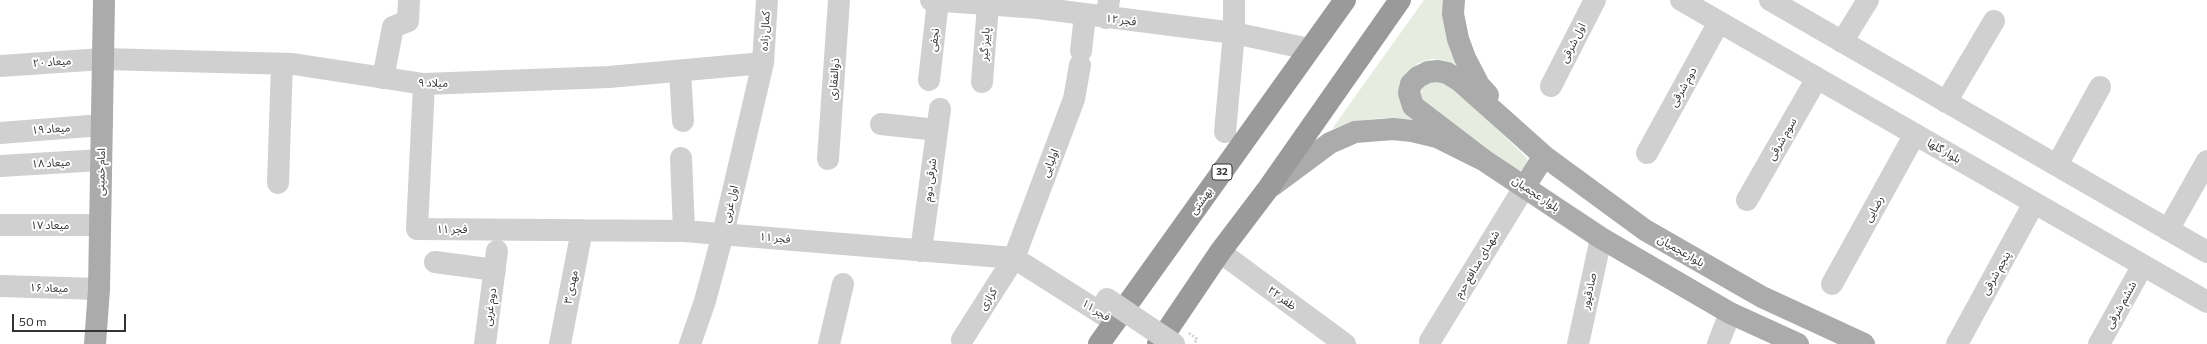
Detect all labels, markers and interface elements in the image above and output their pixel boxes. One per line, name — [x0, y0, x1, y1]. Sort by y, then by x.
street label: کمال زاده — [757, 11, 773, 51]
street label: فجر ۱۲ — [1105, 12, 1137, 28]
street label: اول شرقی — [1557, 21, 1589, 65]
street label: پاییز گیر — [977, 27, 993, 61]
street label: نجفی — [926, 28, 942, 52]
street label: میعاد ۲۰ — [32, 54, 72, 70]
street label: ذوالفقاری — [826, 58, 842, 100]
street label: دوم شرقی — [1667, 65, 1699, 109]
street label: میلاد ۹ — [418, 76, 448, 90]
street label: سوم شرقی — [1765, 115, 1799, 163]
street label: میعاد ۱۹ — [31, 121, 71, 137]
street label: بلوار گلها — [1925, 136, 1963, 166]
street label: اولیایی — [1039, 147, 1061, 179]
street label: امام خمینی — [94, 148, 108, 196]
street label: میعاد ۱۸ — [31, 155, 71, 171]
street label: شرقی دوم — [921, 158, 939, 202]
road number: 32 — [1212, 164, 1232, 180]
street label: بلوار عجمیان — [1510, 173, 1562, 215]
street label: اول غربی — [719, 184, 741, 224]
street label: بهشتی — [1187, 185, 1215, 217]
street label: رضایی — [1861, 193, 1887, 225]
street label: میعاد ۱۷ — [31, 218, 69, 232]
street label: فجر ۱۱ — [437, 222, 467, 236]
street label: شهدای مدافع حرم — [1452, 228, 1502, 300]
street label: فجر ۱۱ — [759, 230, 791, 246]
street label: بلوارعجمیان — [1655, 232, 1707, 270]
street label: پنجم شرقی — [1979, 249, 2013, 297]
street label: مهدی ۳ — [561, 269, 581, 305]
street label: صادقپور — [1579, 272, 1599, 310]
street label: ششم شرقی — [2103, 279, 2139, 331]
street label: میعاد ۱۶ — [30, 281, 68, 295]
street label: ظفر ۲۲ — [1265, 283, 1299, 313]
street label: کزازی — [976, 285, 1000, 313]
street label: دوم غربی — [481, 287, 499, 327]
street label: فجر ۱۱ — [1079, 296, 1113, 324]
scale bar — [14, 306, 128, 332]
text: 50 m — [19, 314, 47, 328]

